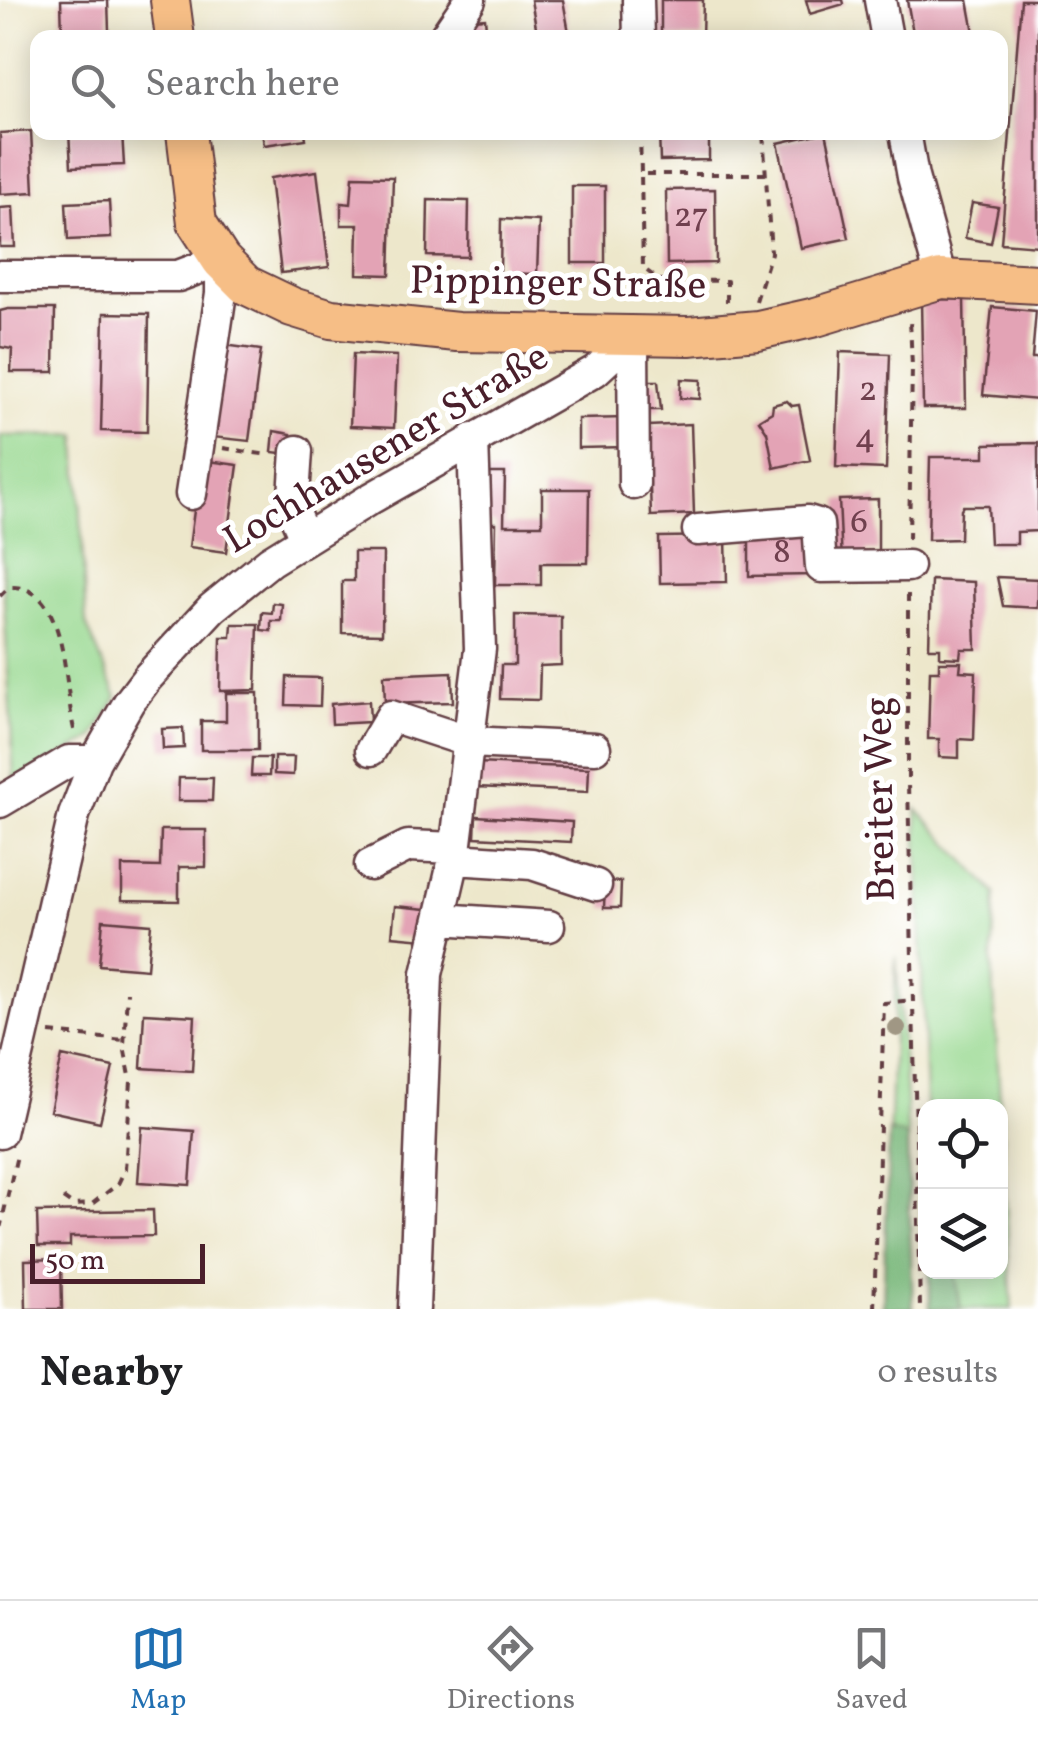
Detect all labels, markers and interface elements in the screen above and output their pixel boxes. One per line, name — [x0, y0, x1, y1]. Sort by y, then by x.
search box — [30, 30, 1008, 140]
icon: search — [65, 58, 120, 113]
text: Search here — [145, 59, 340, 112]
house number: 27 — [674, 193, 708, 241]
street label: Pippinger Straße — [409, 254, 707, 316]
street label: Lochhausener Straße — [214, 331, 560, 569]
house number: 2 — [859, 367, 877, 415]
house number: 4 — [855, 414, 875, 462]
house number: 6 — [850, 499, 868, 547]
house number: 8 — [773, 529, 791, 577]
street label: Breiter Weg — [852, 696, 912, 902]
map controls — [918, 1099, 1008, 1279]
button: locate — [918, 1099, 1008, 1189]
button: layers — [918, 1189, 1008, 1279]
scale bar — [30, 1239, 205, 1284]
text: 50 m — [45, 1242, 105, 1281]
text: Nearby — [40, 1345, 183, 1404]
text: 0 results — [878, 1352, 998, 1396]
tab: Map — [130, 1621, 186, 1720]
tab: Directions — [447, 1621, 575, 1720]
tab: Saved — [836, 1621, 908, 1720]

